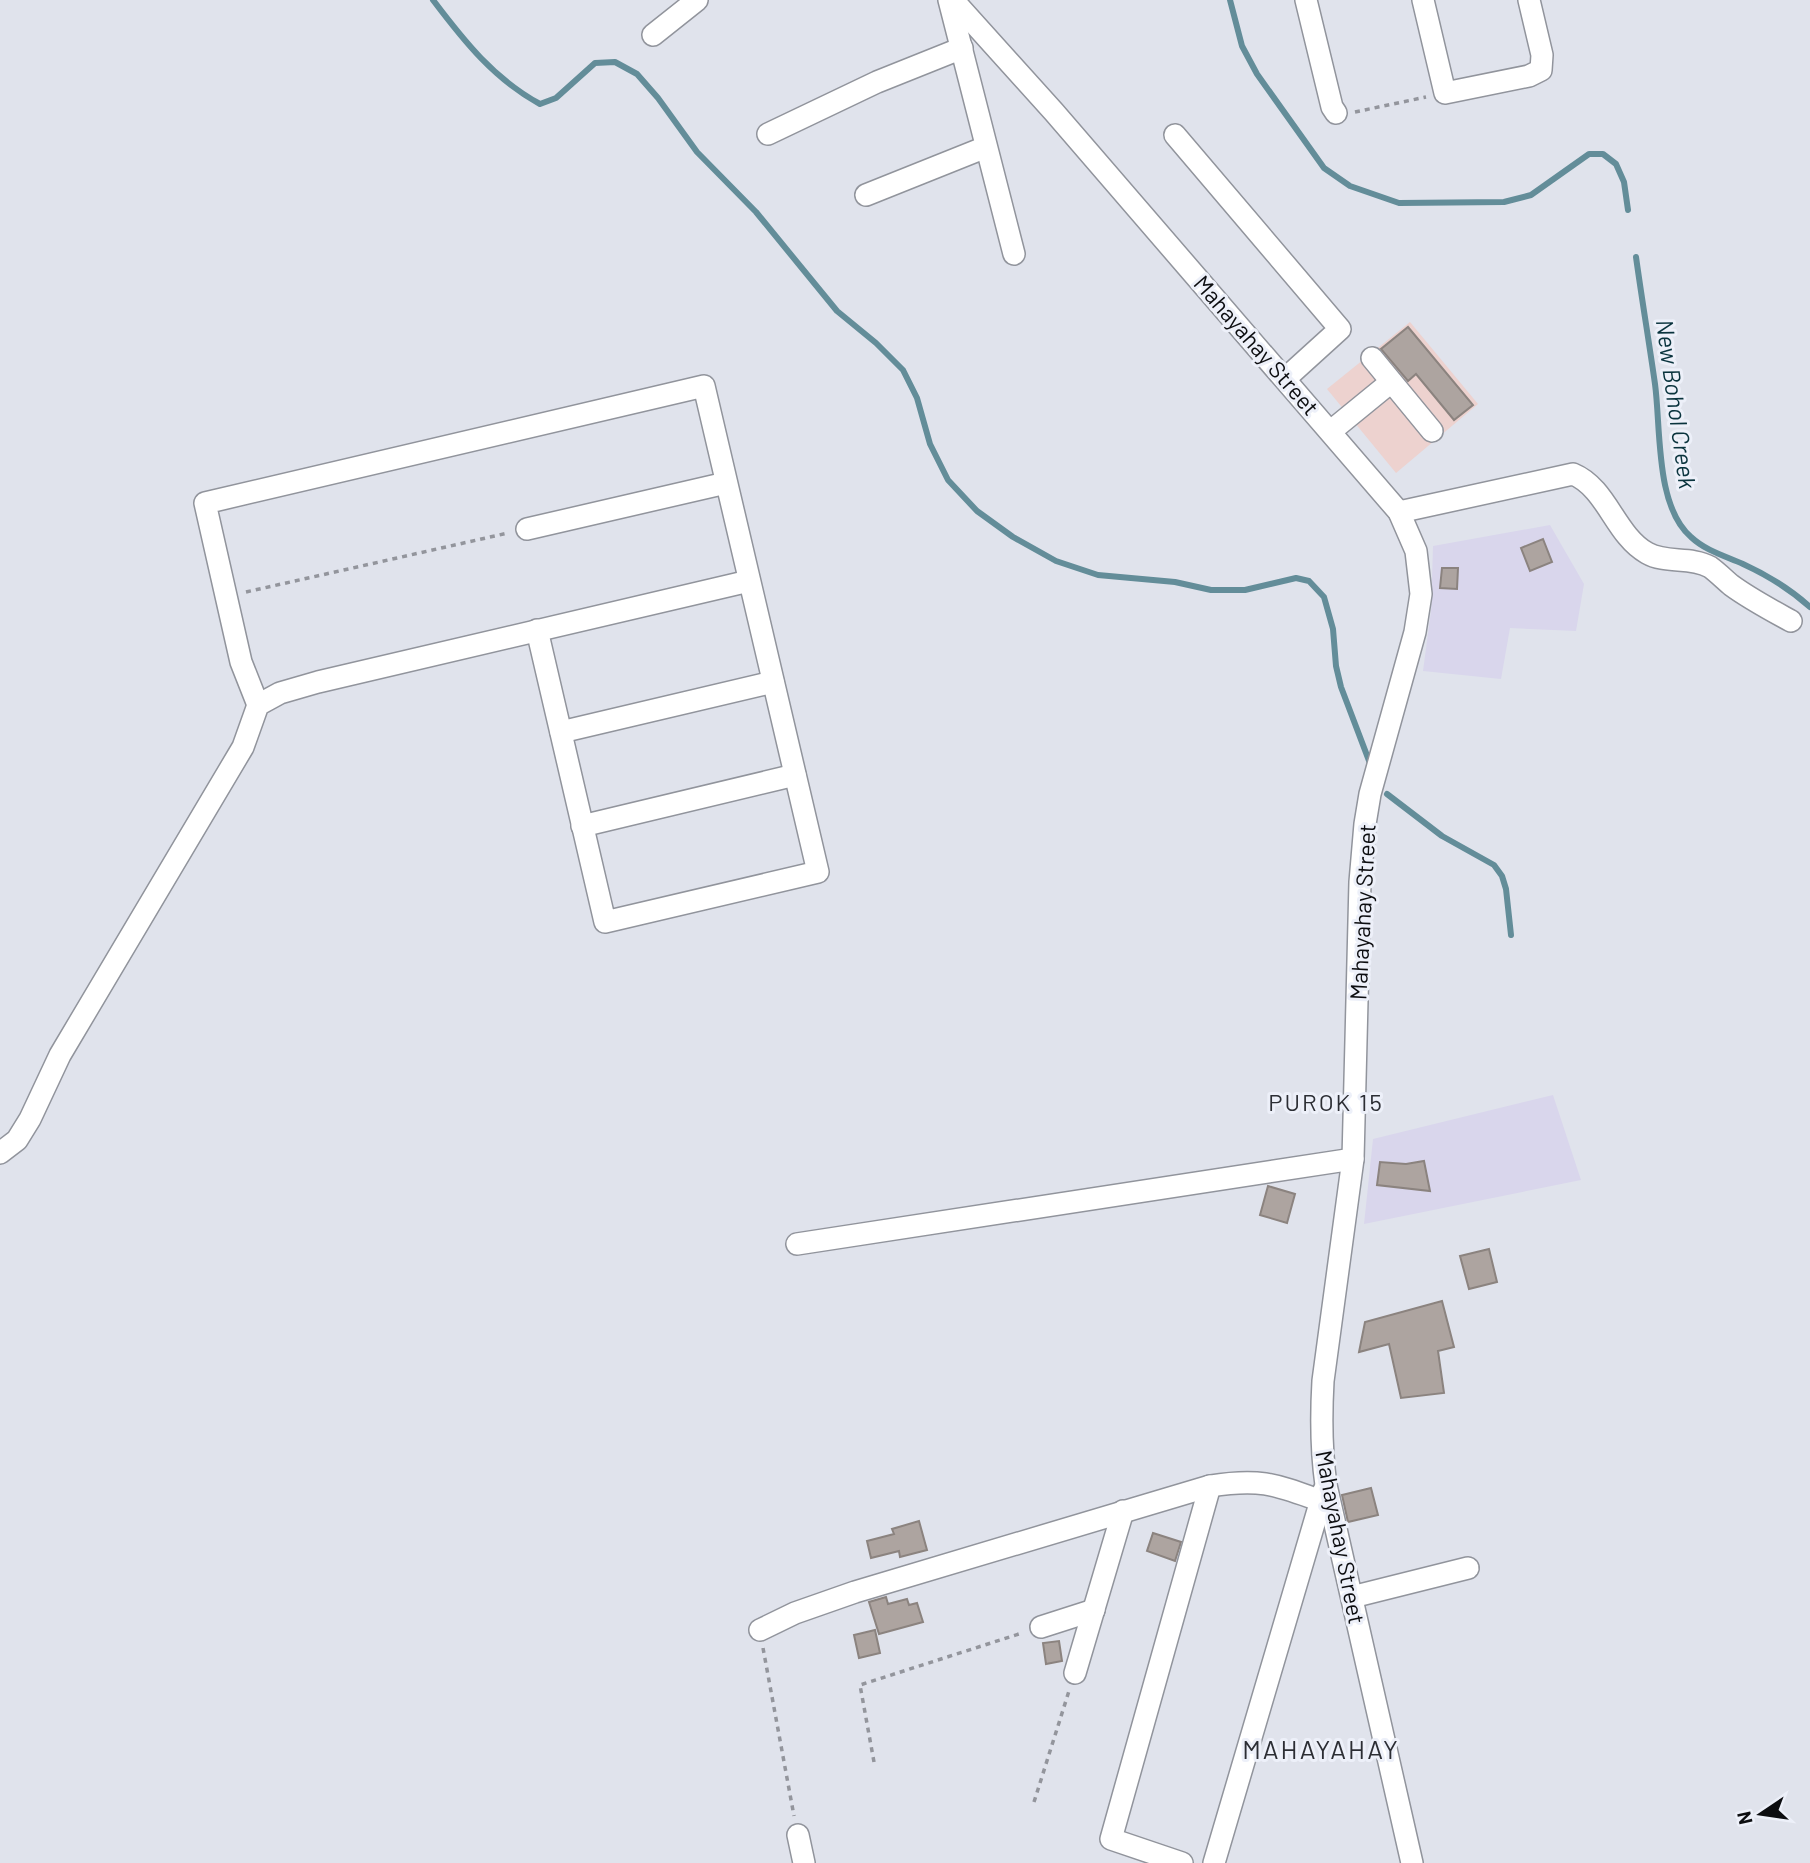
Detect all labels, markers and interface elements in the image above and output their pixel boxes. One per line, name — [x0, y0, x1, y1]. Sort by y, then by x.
street label: Mahayahay Street — [1189, 269, 1325, 421]
water label: New Bohol Creek — [1651, 317, 1703, 491]
street label: Mahayahay Street — [1343, 823, 1381, 1001]
district label: PUROK 15 — [1268, 1087, 1384, 1116]
street label: Mahayahay Street — [1310, 1448, 1372, 1626]
district label: MAHAYAHAY — [1242, 1733, 1400, 1764]
north arrow — [1726, 1779, 1796, 1849]
text: N — [1731, 1809, 1757, 1827]

